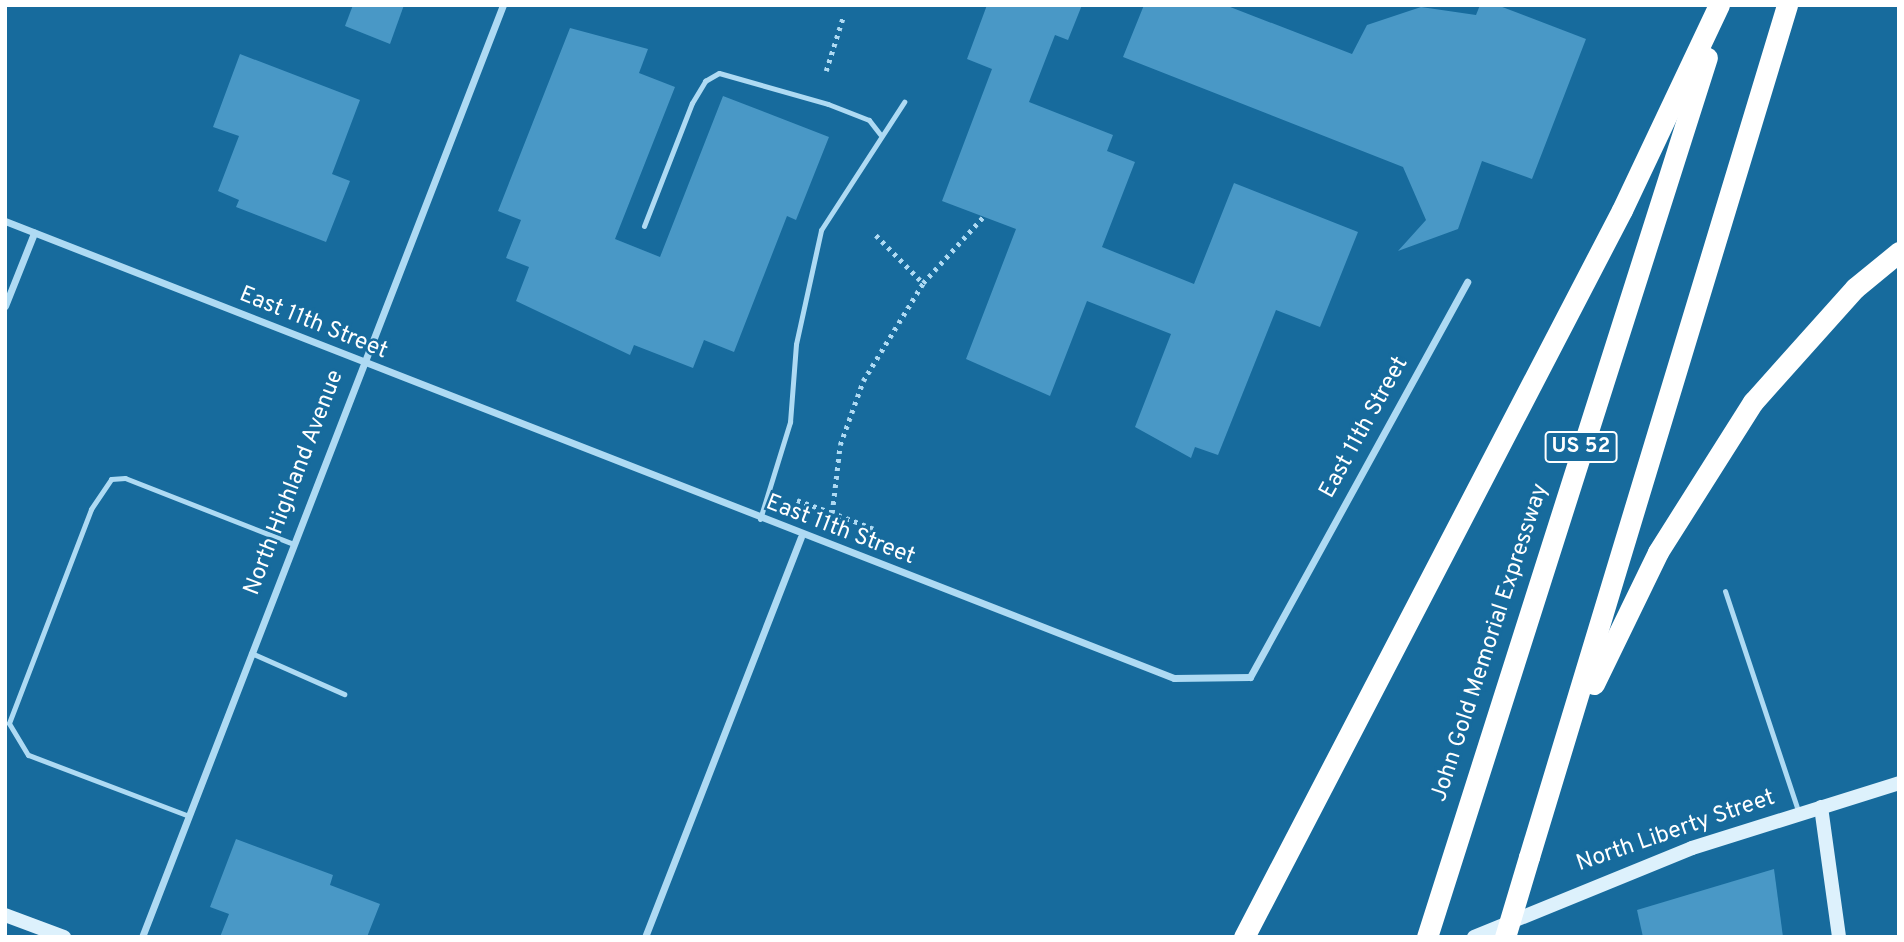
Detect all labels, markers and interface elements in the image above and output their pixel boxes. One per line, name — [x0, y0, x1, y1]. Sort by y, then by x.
street label: East 11th Street — [235, 282, 391, 366]
street label: East 11th Street — [1315, 352, 1415, 504]
street label: North Highland Avenue — [239, 366, 351, 600]
road number: US 52 — [1544, 430, 1618, 464]
street label: John Gold Memorial Expressway — [1426, 480, 1556, 806]
street label: East 11th Street — [762, 490, 918, 572]
street label: North Liberty Street — [1573, 785, 1779, 879]

